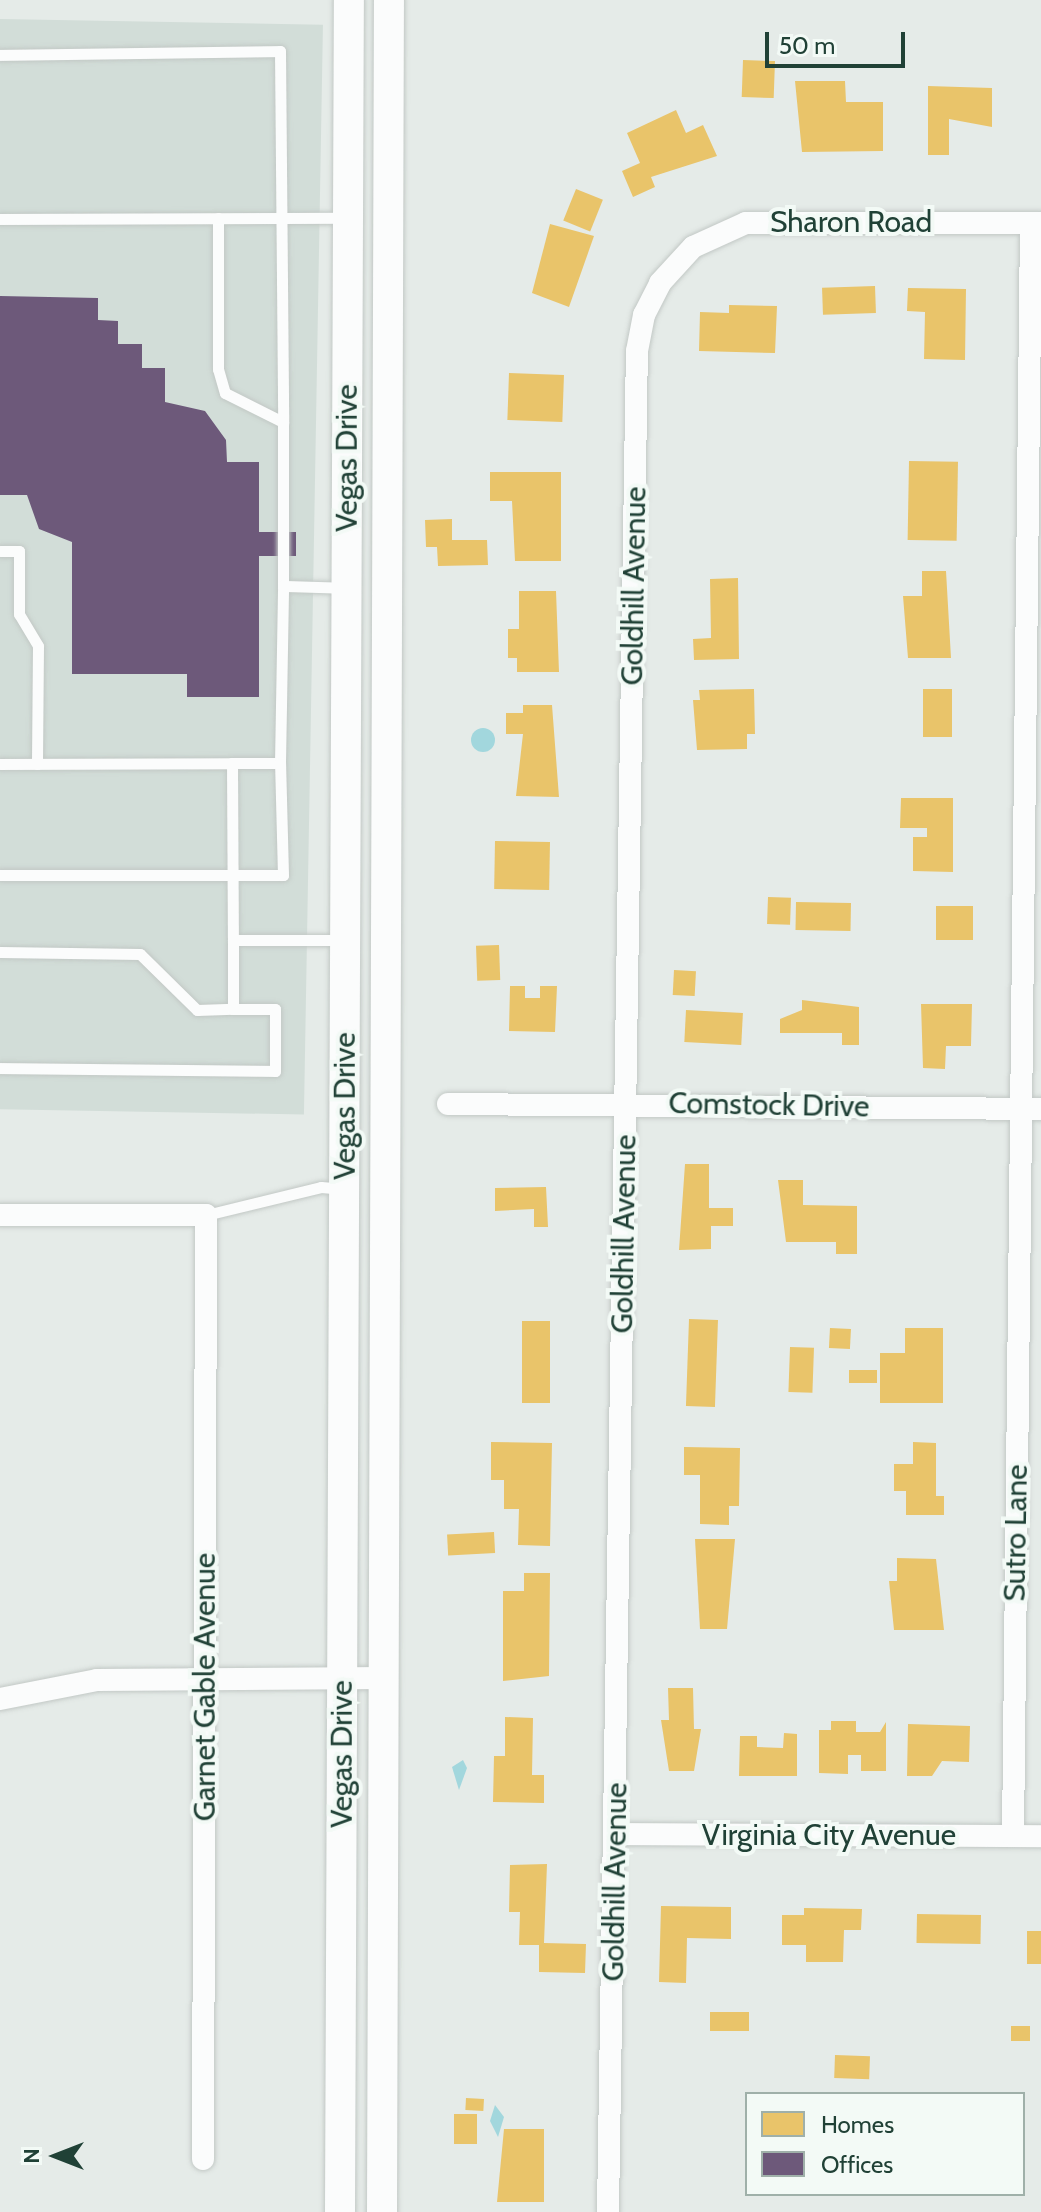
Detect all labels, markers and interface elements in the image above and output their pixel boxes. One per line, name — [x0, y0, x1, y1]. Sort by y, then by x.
scale bar — [769, 16, 909, 66]
text: 50 m — [779, 31, 835, 60]
street label: Sharon Road — [770, 204, 932, 240]
street label: Vegas Drive — [329, 384, 365, 532]
street label: Goldhill Avenue — [614, 486, 654, 686]
street label: Vegas Drive — [327, 1032, 363, 1180]
street label: Comstock Drive — [668, 1085, 870, 1125]
street label: Goldhill Avenue — [604, 1134, 644, 1334]
street label: Sutro Lane — [997, 1464, 1035, 1602]
street label: Garnet Gable Avenue — [187, 1553, 223, 1821]
street label: Vegas Drive — [324, 1680, 360, 1828]
street label: Goldhill Avenue — [595, 1782, 635, 1982]
street label: Virginia City Avenue — [702, 1817, 956, 1853]
legend — [745, 2092, 1025, 2196]
text: Homes — [821, 2110, 894, 2139]
north arrow — [16, 2116, 96, 2196]
text: N — [18, 2148, 45, 2164]
text: Offices — [821, 2150, 893, 2179]

